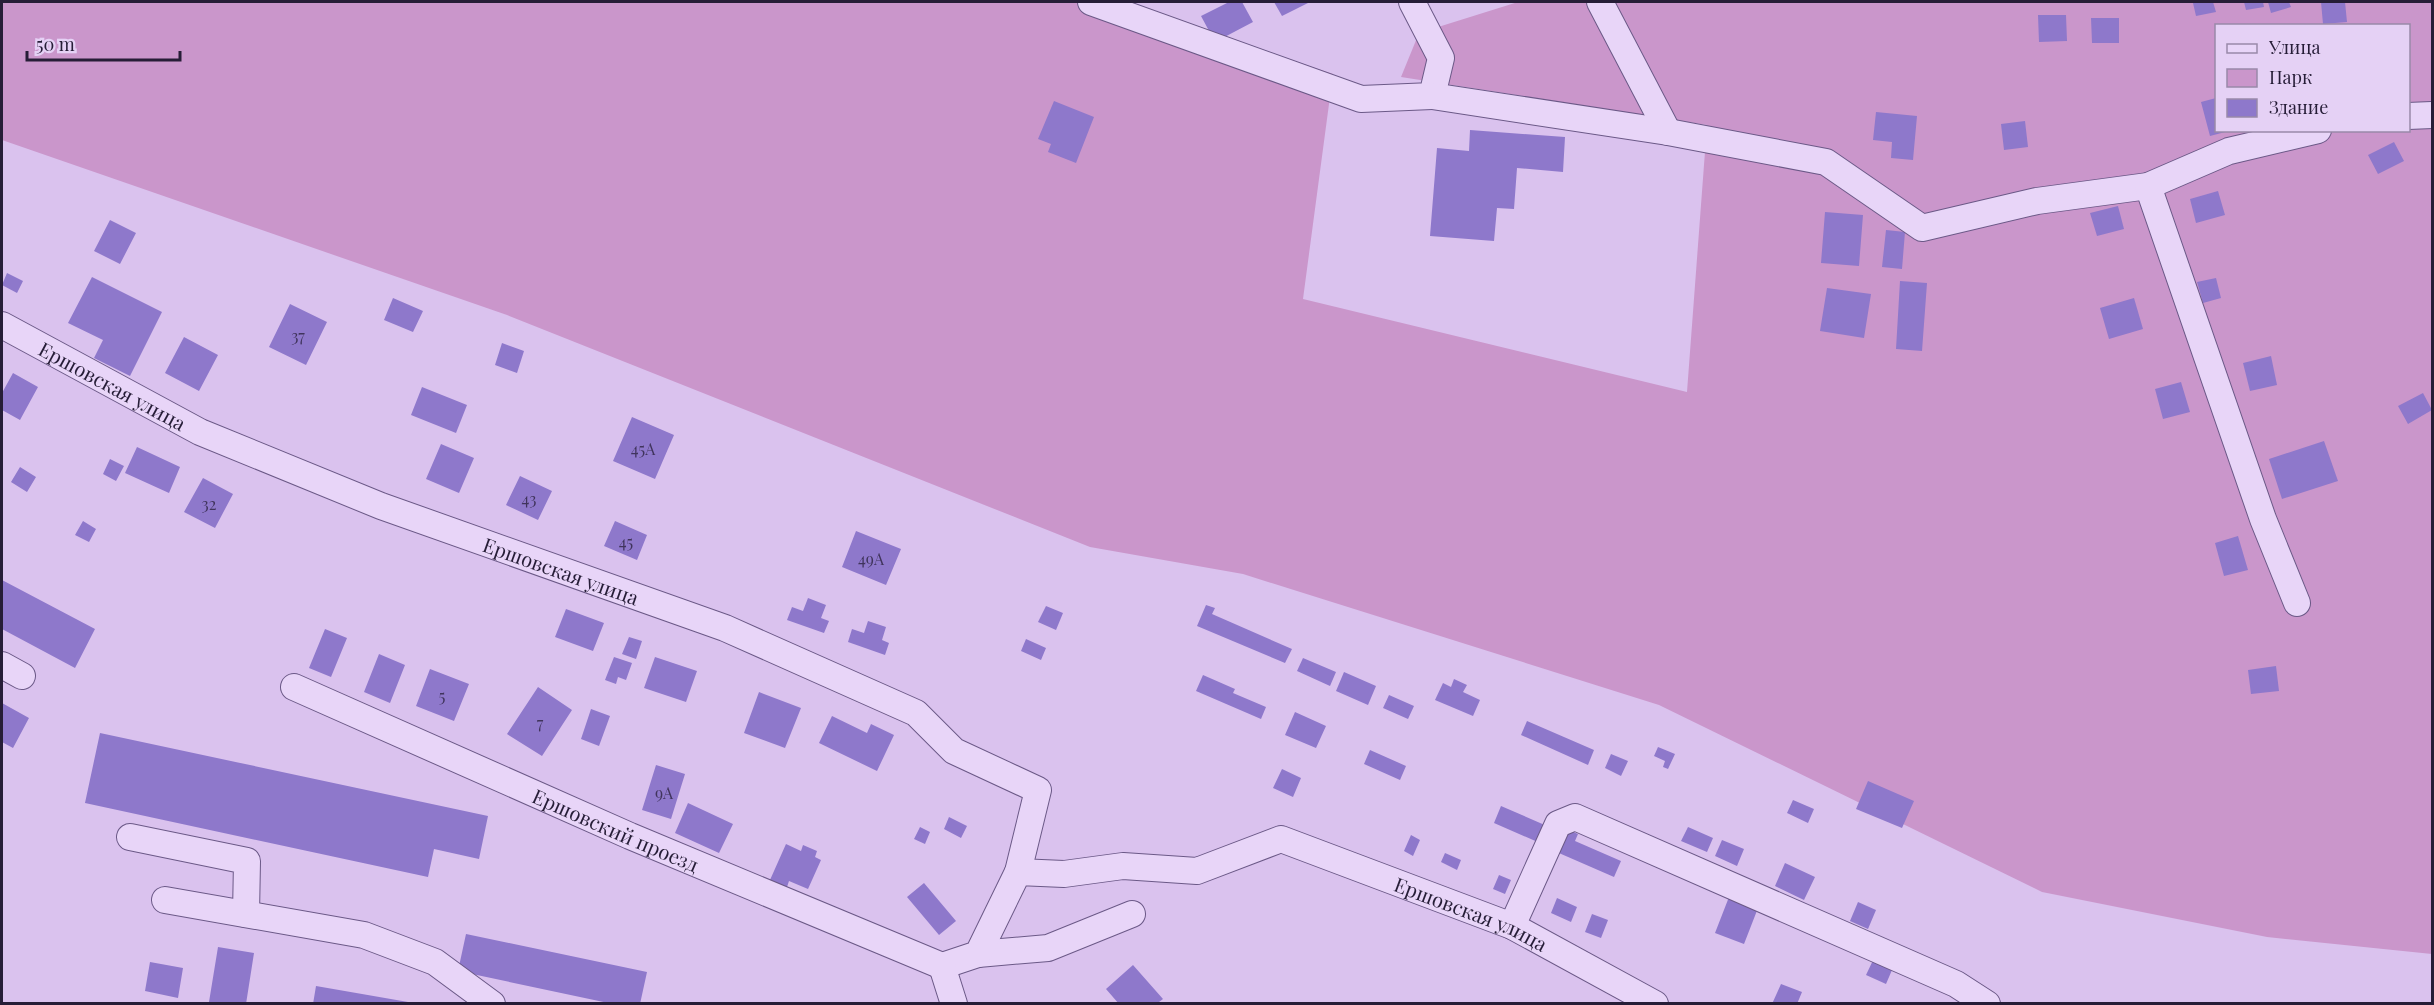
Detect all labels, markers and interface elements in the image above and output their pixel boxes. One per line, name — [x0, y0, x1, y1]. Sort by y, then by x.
scale bar — [27, 24, 180, 62]
legend — [2215, 24, 2410, 132]
text: 50 m — [36, 32, 75, 56]
text: Улица — [2268, 35, 2320, 59]
text: Парк — [2269, 65, 2312, 89]
text: Здание — [2269, 95, 2328, 119]
house number: 37 — [291, 325, 305, 346]
street label: Ершовская улица — [34, 334, 191, 436]
house number: 45А — [631, 438, 656, 459]
house number: 43 — [522, 488, 536, 509]
house number: 32 — [202, 493, 216, 514]
street label: Ершовская улица — [480, 530, 643, 610]
house number: 45 — [619, 531, 633, 552]
house number: 49А — [858, 548, 885, 569]
house number: 5 — [439, 685, 445, 706]
house number: 7 — [537, 712, 544, 733]
street label: Ершовский проезд — [529, 781, 704, 877]
house number: 9А — [655, 782, 674, 803]
street label: Ершовская улица — [1391, 870, 1553, 957]

